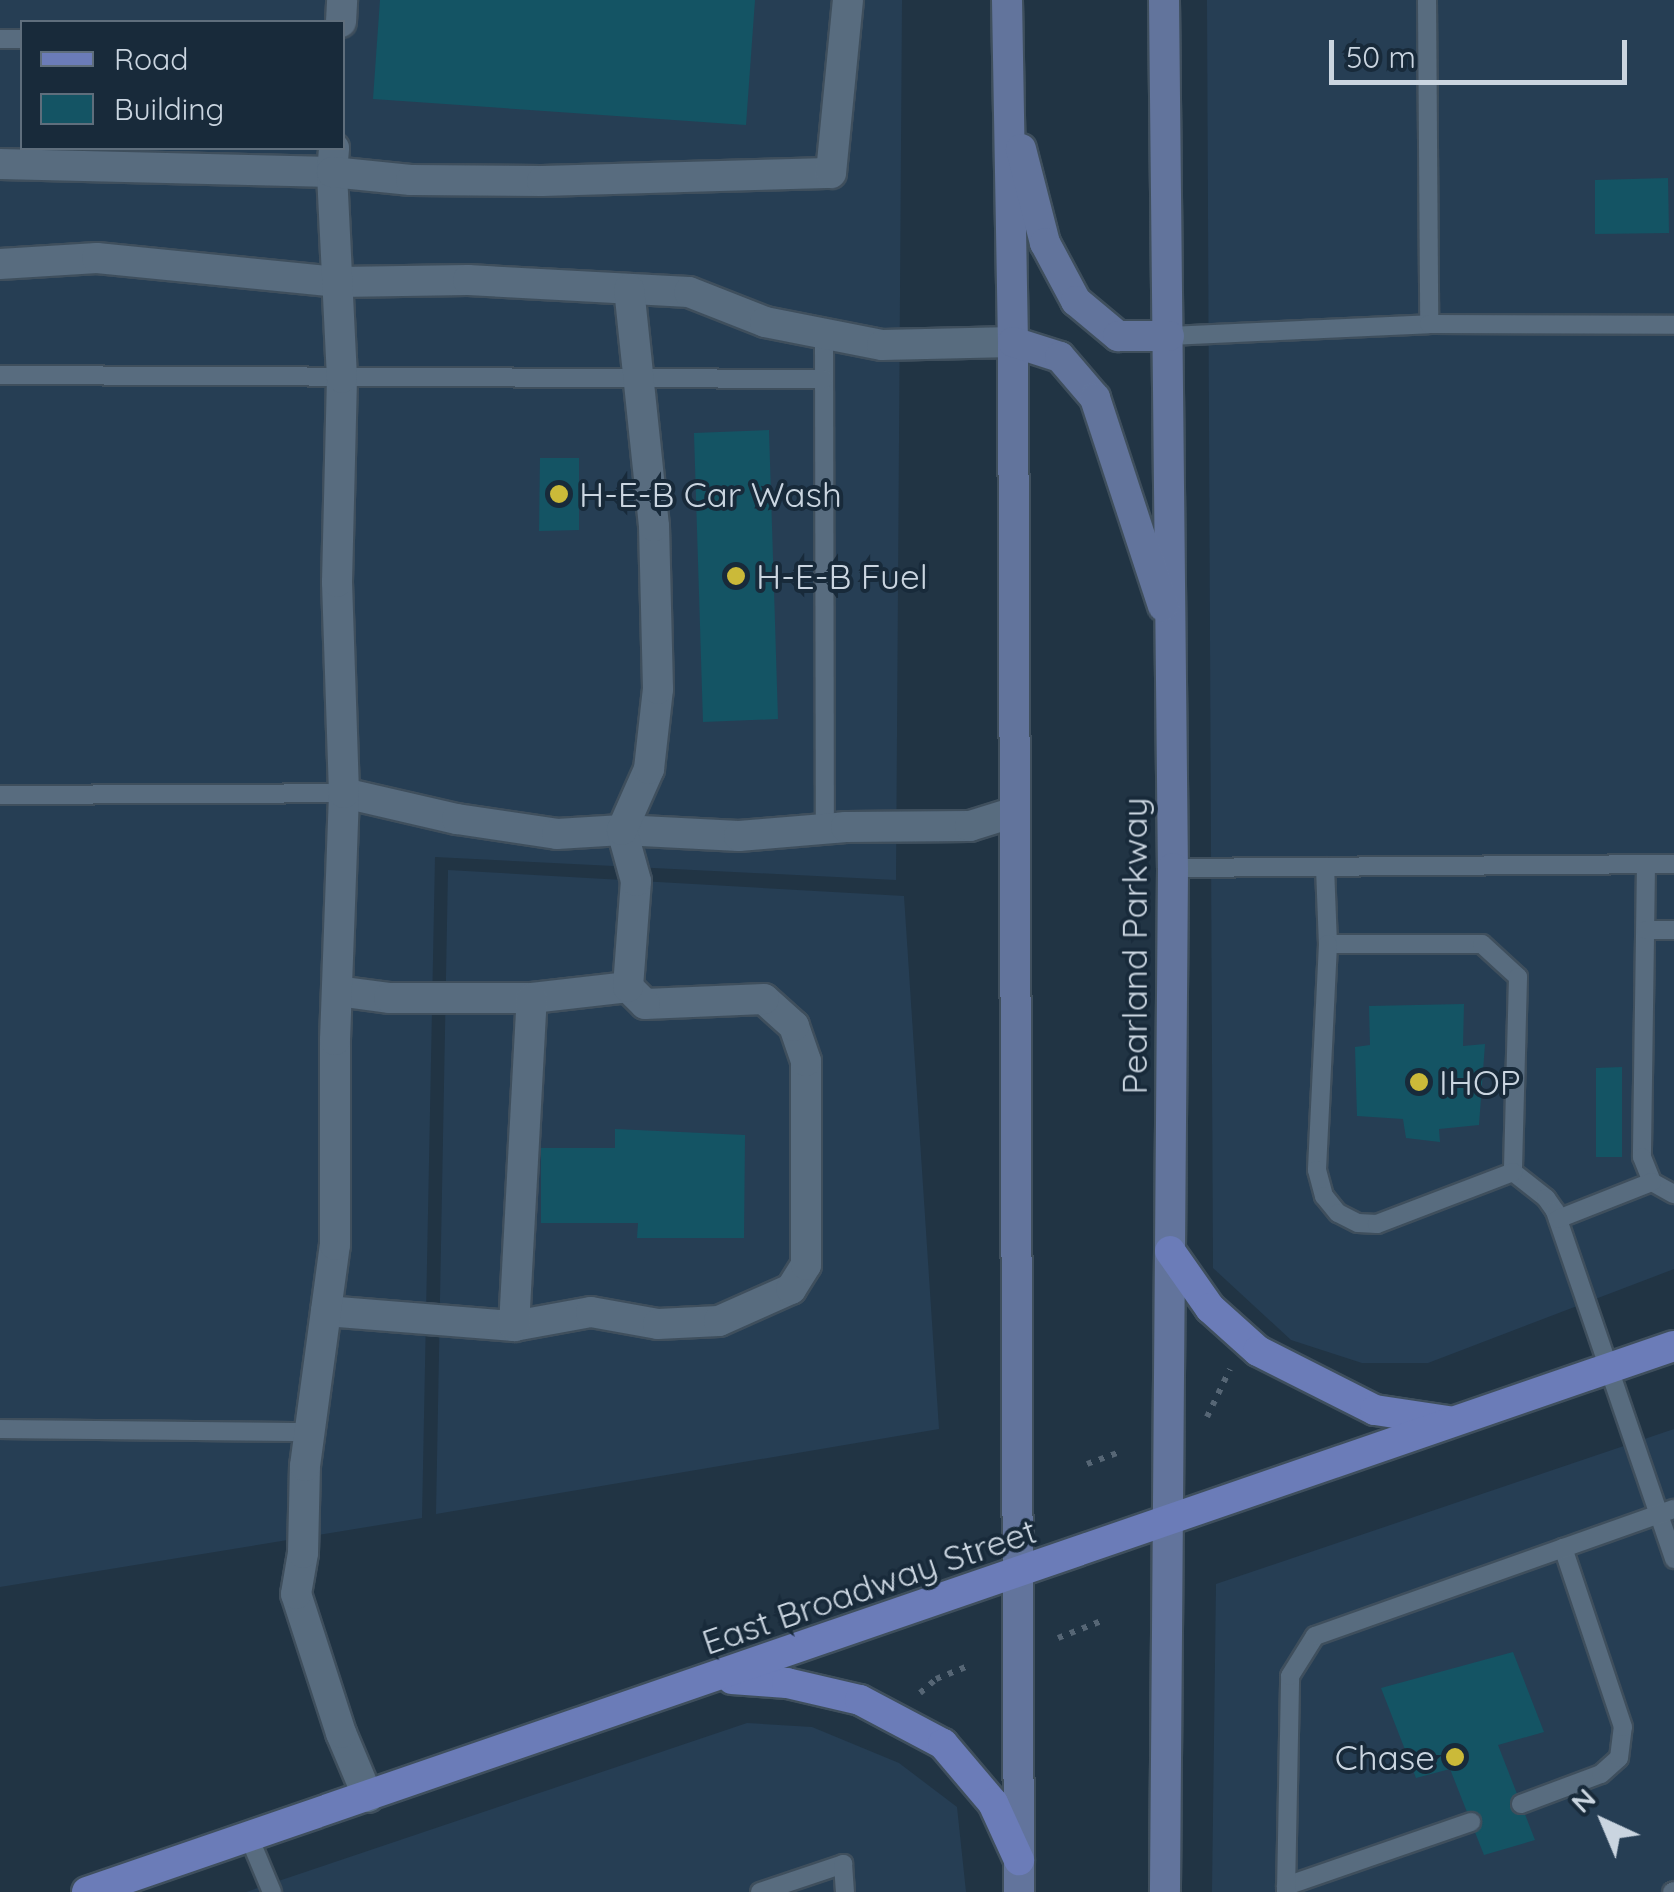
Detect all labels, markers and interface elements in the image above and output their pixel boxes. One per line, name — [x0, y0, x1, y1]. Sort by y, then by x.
legend — [20, 20, 345, 150]
scale bar — [1334, 20, 1632, 82]
text: 50 m — [1346, 38, 1416, 76]
text: Road — [114, 40, 188, 78]
text: Building — [114, 90, 224, 128]
place label: H-E-B Car Wash — [579, 473, 842, 515]
marker: H-E-B Car Wash — [548, 483, 570, 505]
place label: H-E-B Fuel — [756, 555, 928, 597]
marker: H-E-B Fuel — [725, 565, 747, 587]
street label: Pearland Parkway — [1113, 797, 1155, 1095]
place label: IHOP — [1439, 1061, 1521, 1103]
marker: IHOP — [1408, 1071, 1430, 1093]
street label: East Broadway Street — [696, 1509, 1042, 1663]
place label: Chase — [1335, 1736, 1435, 1778]
marker: Chase — [1444, 1746, 1466, 1768]
north arrow — [1554, 1772, 1654, 1872]
text: N — [1563, 1780, 1602, 1820]

